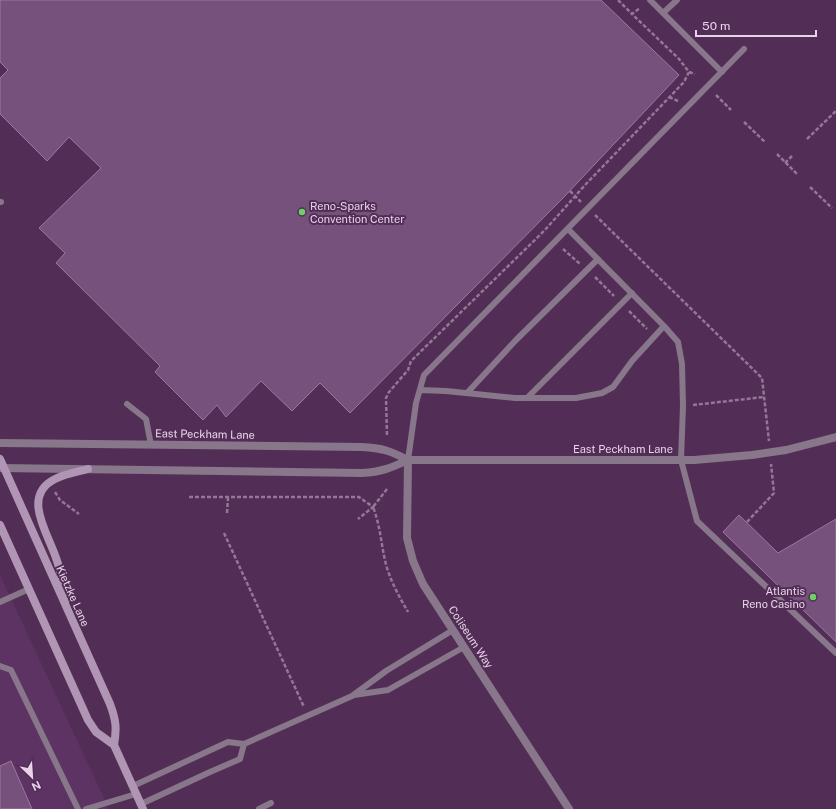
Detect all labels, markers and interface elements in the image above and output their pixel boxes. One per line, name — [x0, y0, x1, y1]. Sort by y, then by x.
scale bar — [696, 12, 816, 38]
text: 50 m — [702, 19, 730, 33]
place label: Reno-Sparks Convention Center — [310, 200, 405, 225]
marker: Reno-Sparks Convention Center — [297, 207, 307, 217]
street label: East Peckham Lane — [155, 427, 255, 441]
street label: East Peckham Lane — [573, 443, 673, 455]
street label: Kietzke Lane — [54, 564, 92, 628]
place label: Atlantis Reno Casino — [742, 585, 805, 610]
marker: Atlantis Reno Casino — [808, 592, 818, 602]
street label: Coliseum Way — [446, 604, 496, 670]
north arrow — [12, 757, 52, 797]
text: N — [30, 779, 43, 793]

